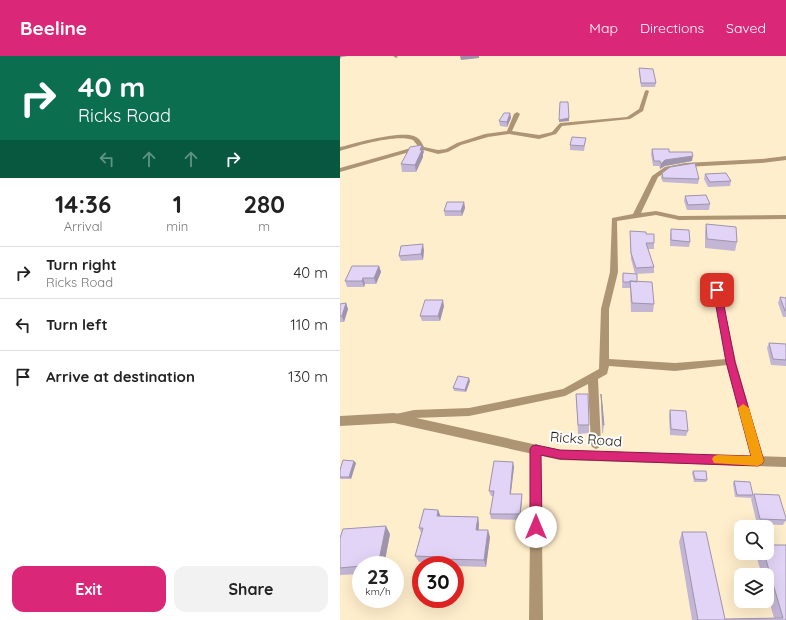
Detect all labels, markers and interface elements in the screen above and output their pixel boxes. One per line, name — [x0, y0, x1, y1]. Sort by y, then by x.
text: Beeline — [20, 16, 87, 40]
text: Map — [589, 19, 618, 37]
text: Directions — [640, 19, 704, 37]
text: Saved — [726, 19, 766, 37]
text: 40 m — [78, 69, 145, 104]
icon: right — [12, 72, 64, 124]
text: Ricks Road — [78, 104, 171, 127]
icon: left — [96, 148, 118, 170]
icon: ahead — [138, 148, 160, 170]
icon: ahead — [180, 148, 202, 170]
icon: right — [222, 148, 244, 170]
text: 14:36 — [55, 189, 111, 219]
text: 1 — [173, 189, 182, 219]
text: 280 — [243, 189, 285, 219]
text: Arrival — [64, 218, 103, 234]
text: min — [166, 218, 188, 234]
text: m — [258, 218, 270, 234]
text: Turn right — [46, 255, 117, 274]
icon: right — [12, 262, 34, 284]
text: 40 m — [293, 263, 328, 282]
pin — [700, 273, 734, 307]
text: Ricks Road — [46, 274, 113, 290]
icon: arrive — [706, 279, 728, 301]
icon: left — [12, 314, 34, 336]
text: Turn left — [46, 315, 108, 334]
text: 110 m — [290, 315, 328, 334]
icon: arrive — [12, 366, 34, 388]
text: Arrive at destination — [46, 367, 195, 386]
text: 130 m — [288, 367, 328, 386]
street label: Ricks Road — [549, 428, 623, 450]
position arrow — [515, 506, 557, 548]
map controls — [734, 520, 774, 608]
button: search — [734, 520, 774, 560]
speed limit sign: 30 — [412, 556, 464, 608]
text: 23 — [367, 564, 389, 589]
button: Exit — [12, 566, 166, 612]
button: Share — [174, 566, 328, 612]
button: layers — [734, 568, 774, 608]
text: km/h — [365, 585, 391, 598]

